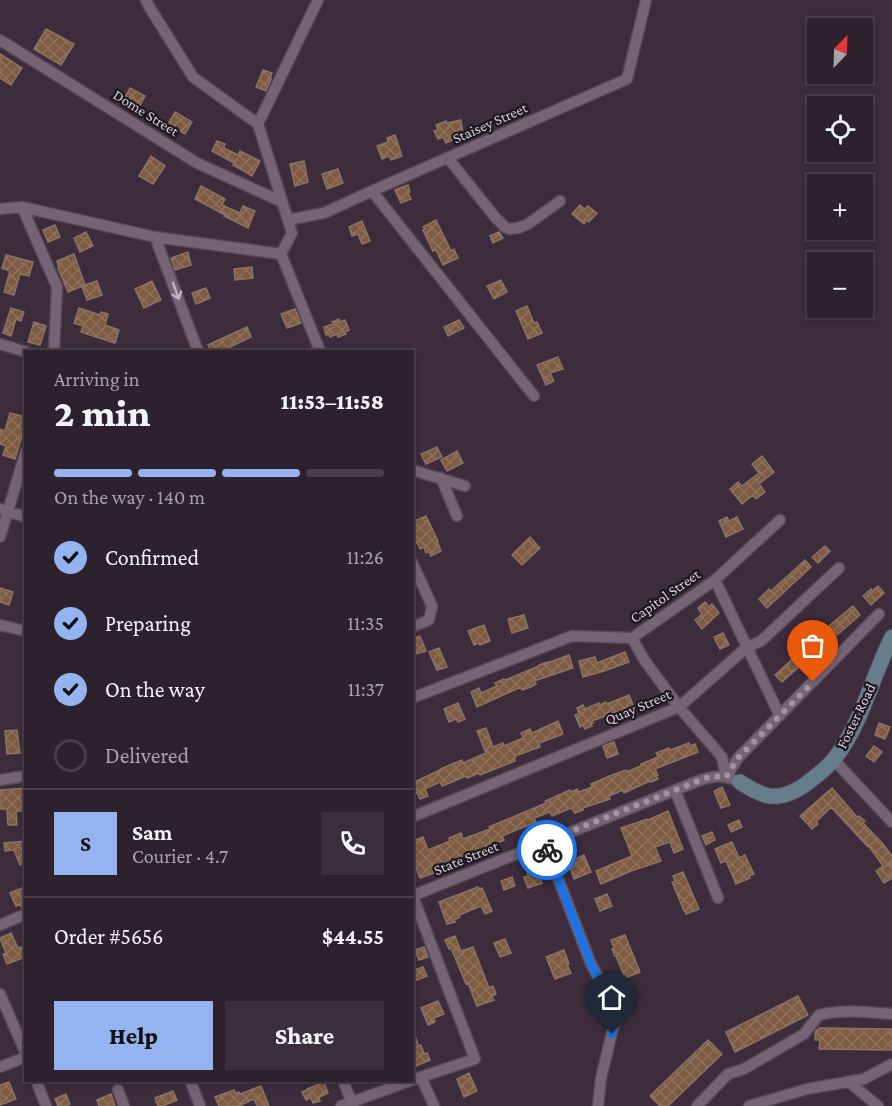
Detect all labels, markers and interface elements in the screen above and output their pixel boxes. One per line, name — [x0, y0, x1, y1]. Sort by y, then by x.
north arrow — [807, 18, 873, 84]
map controls — [807, 18, 873, 318]
street label: Dome Street — [110, 87, 183, 140]
button: locate — [807, 96, 873, 162]
street label: Staisey Street — [450, 99, 531, 148]
button: + — [807, 174, 873, 240]
button: − — [807, 252, 873, 318]
one-way arrow — [171, 282, 182, 300]
text: Arriving in — [54, 368, 139, 390]
text: 11:53–11:58 — [280, 389, 384, 414]
text: 2 min — [54, 391, 150, 434]
text: On the way · 140 m — [54, 486, 205, 508]
icon: check — [54, 541, 87, 574]
text: Confirmed — [105, 545, 199, 570]
text: 11:26 — [346, 546, 384, 568]
street label: Capitol Street — [627, 565, 704, 627]
icon: check — [54, 607, 87, 640]
text: Preparing — [105, 611, 191, 636]
text: 11:35 — [347, 612, 384, 634]
pin — [787, 620, 838, 682]
icon: bag — [796, 629, 829, 662]
icon: check — [54, 673, 87, 706]
text: On the way — [105, 677, 205, 702]
text: 11:37 — [348, 678, 384, 700]
street label: Foster Road — [833, 681, 879, 751]
street label: Quay Street — [603, 686, 675, 729]
text: Delivered — [105, 743, 189, 768]
button: phone — [321, 812, 384, 875]
text: Sam — [132, 820, 172, 845]
courier — [517, 820, 577, 880]
text: S — [80, 831, 91, 856]
icon: bike — [531, 834, 564, 867]
street label: State Street — [431, 837, 502, 878]
text: Courier · 4.7 — [132, 845, 228, 867]
text: Order #5656 — [54, 924, 163, 949]
text: $44.55 — [322, 924, 384, 949]
pin — [586, 972, 637, 1034]
icon: home — [595, 981, 628, 1014]
button: Help — [54, 1001, 213, 1070]
button: Share — [225, 1001, 384, 1070]

